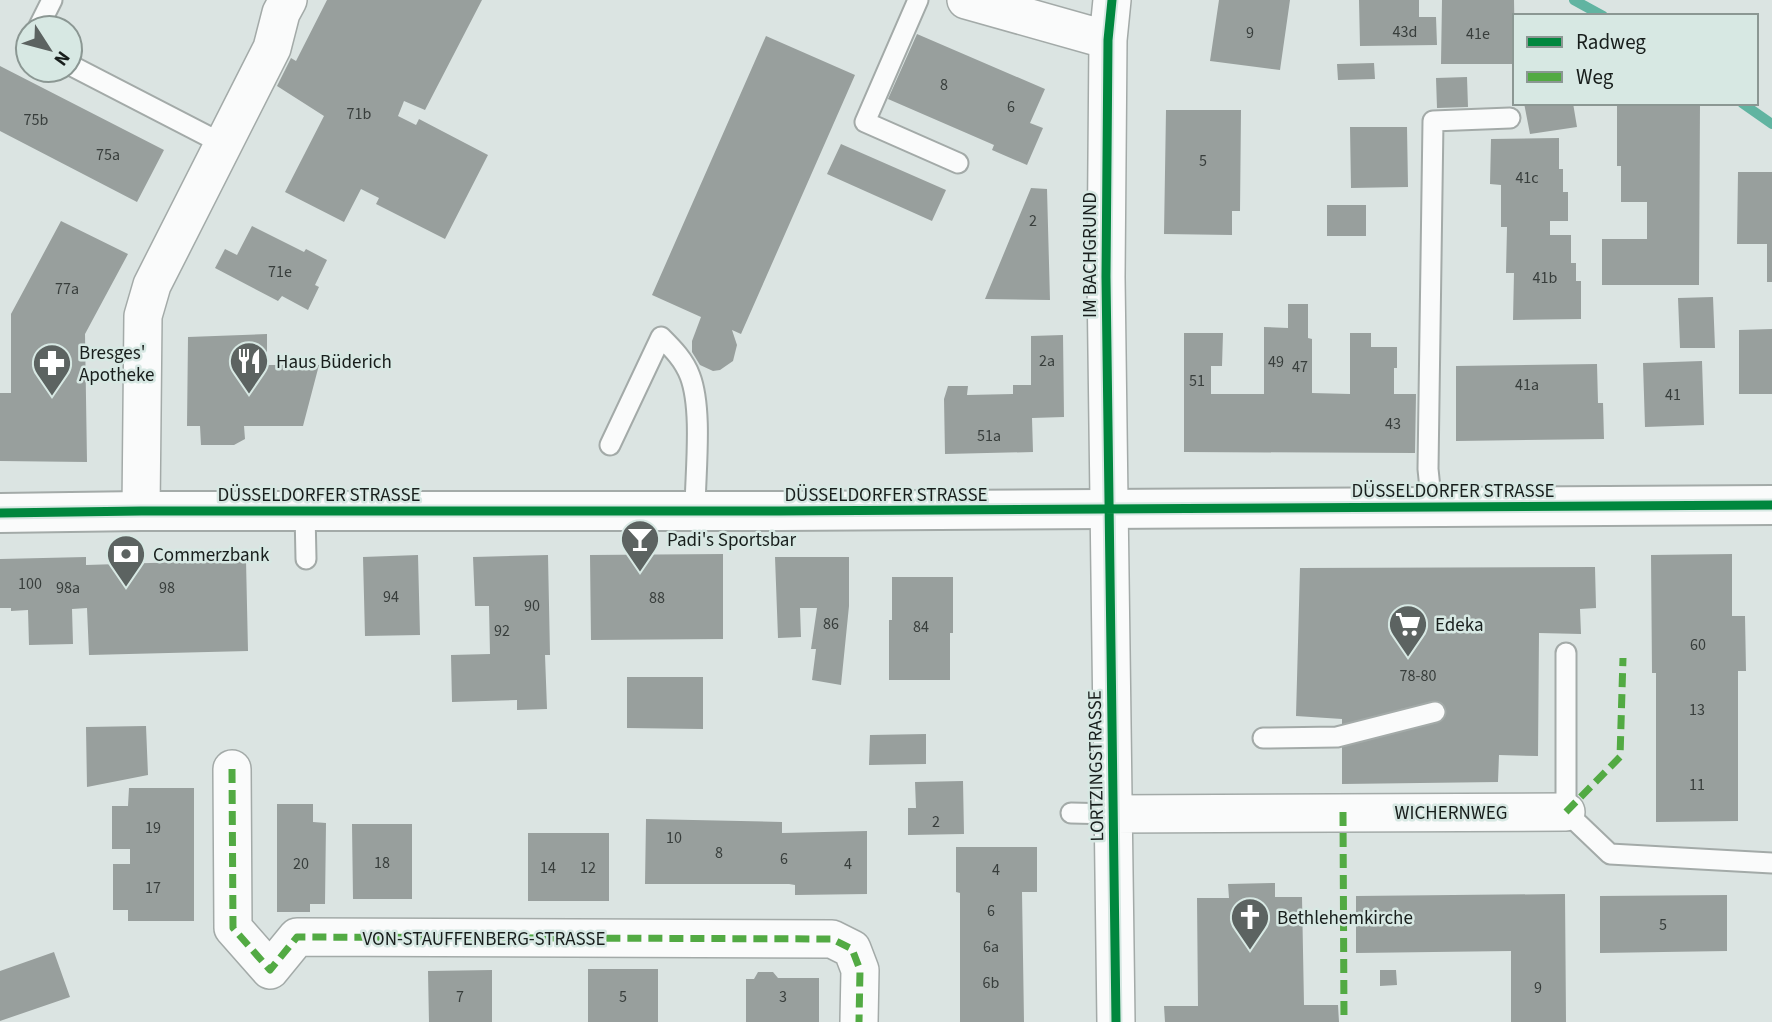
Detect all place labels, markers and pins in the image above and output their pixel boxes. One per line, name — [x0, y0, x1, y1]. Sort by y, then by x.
place label: Bresges' Apotheke — [79, 340, 155, 389]
restaurant icon: Haus Büderich — [228, 340, 270, 395]
pharmacy icon: Bresges' Apotheke — [31, 342, 73, 397]
place label: Haus Büderich — [276, 349, 392, 376]
bar icon: Padi's Sportsbar — [619, 518, 661, 573]
place label: Padi's Sportsbar — [667, 527, 796, 554]
bank icon: Commerzbank — [105, 533, 147, 588]
place label: Commerzbank — [153, 542, 270, 569]
supermarket icon: Edeka — [1387, 603, 1429, 658]
place label: Edeka — [1435, 612, 1484, 639]
church icon: Bethlehemkirche — [1229, 896, 1271, 951]
place label: Bethlehemkirche — [1277, 905, 1413, 932]

